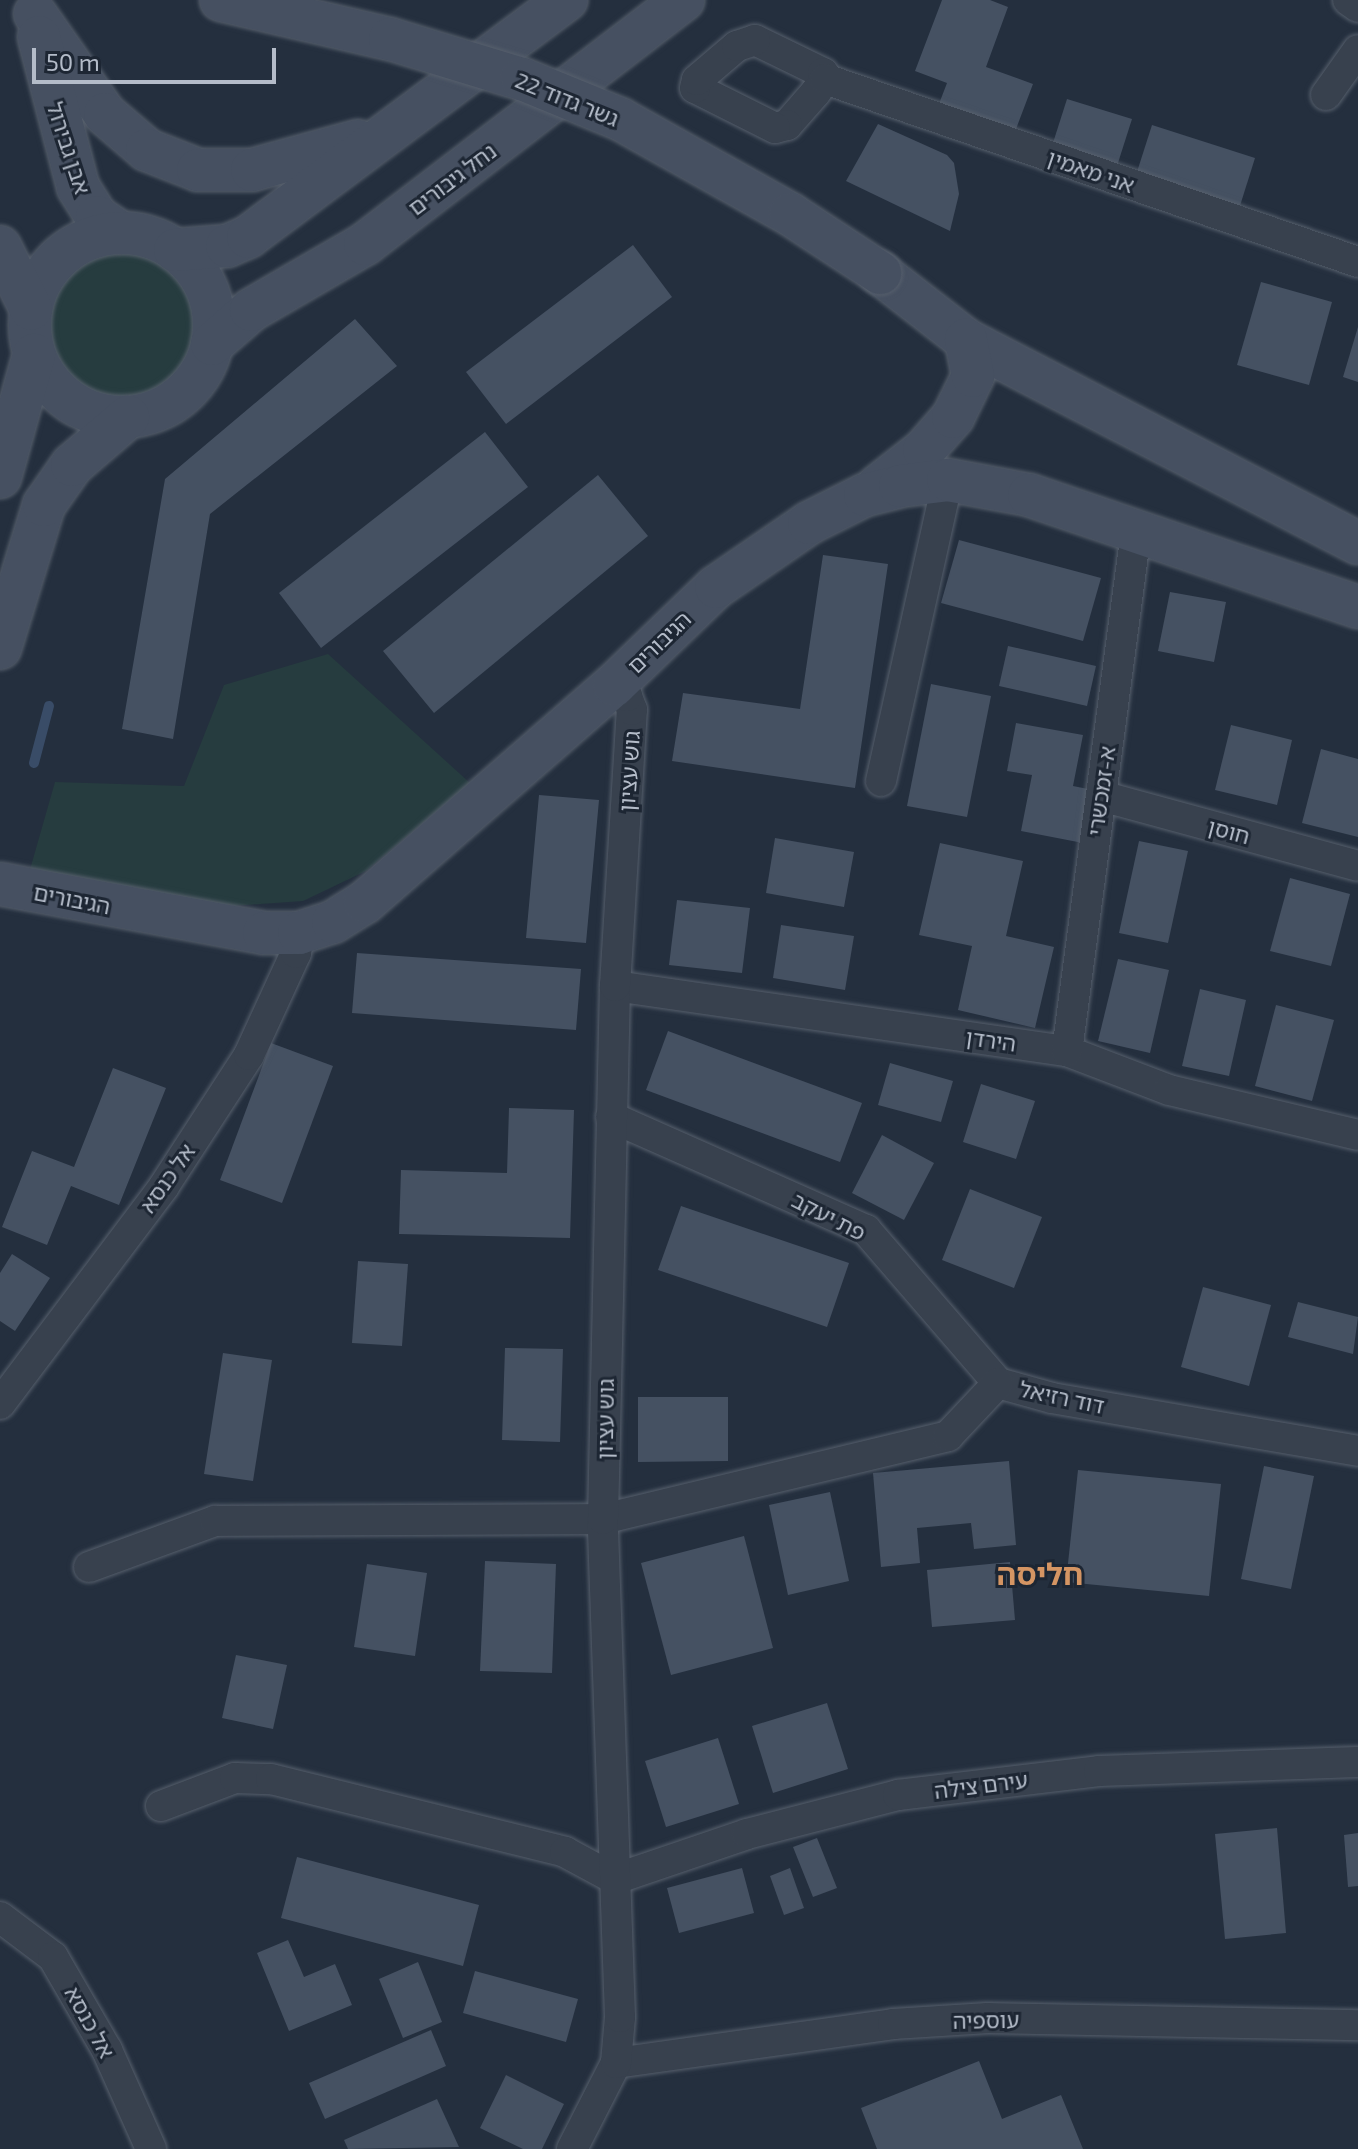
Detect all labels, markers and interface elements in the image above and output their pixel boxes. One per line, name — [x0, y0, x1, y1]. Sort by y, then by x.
scale bar — [36, 32, 280, 82]
text: 50 m — [46, 47, 100, 76]
street label: גשר גדוד 22 — [512, 66, 622, 132]
street label: אבן גבירול — [42, 99, 96, 197]
street label: נחל גיבורים — [403, 137, 501, 221]
street label: אני מאמין — [1044, 144, 1138, 198]
street label: הגיבורים — [622, 606, 696, 678]
street label: גוש עציון — [613, 730, 645, 812]
street label: א-זמכשרי — [1082, 744, 1120, 838]
street label: חוסן — [1205, 813, 1253, 849]
street label: הגיבורים — [31, 879, 113, 919]
street label: הירדן — [964, 1023, 1018, 1057]
street label: אל כנסא — [134, 1139, 200, 1217]
street label: פת יעקב — [788, 1186, 870, 1246]
street label: דוד רזיאל — [1017, 1375, 1107, 1419]
street label: גוש עציון — [591, 1378, 619, 1460]
district label: חליסה — [997, 1555, 1083, 1591]
street label: עירם צילה — [933, 1766, 1029, 1804]
street label: אל כנסא — [60, 1982, 120, 2062]
street label: עוספיה — [953, 2006, 1019, 2034]

